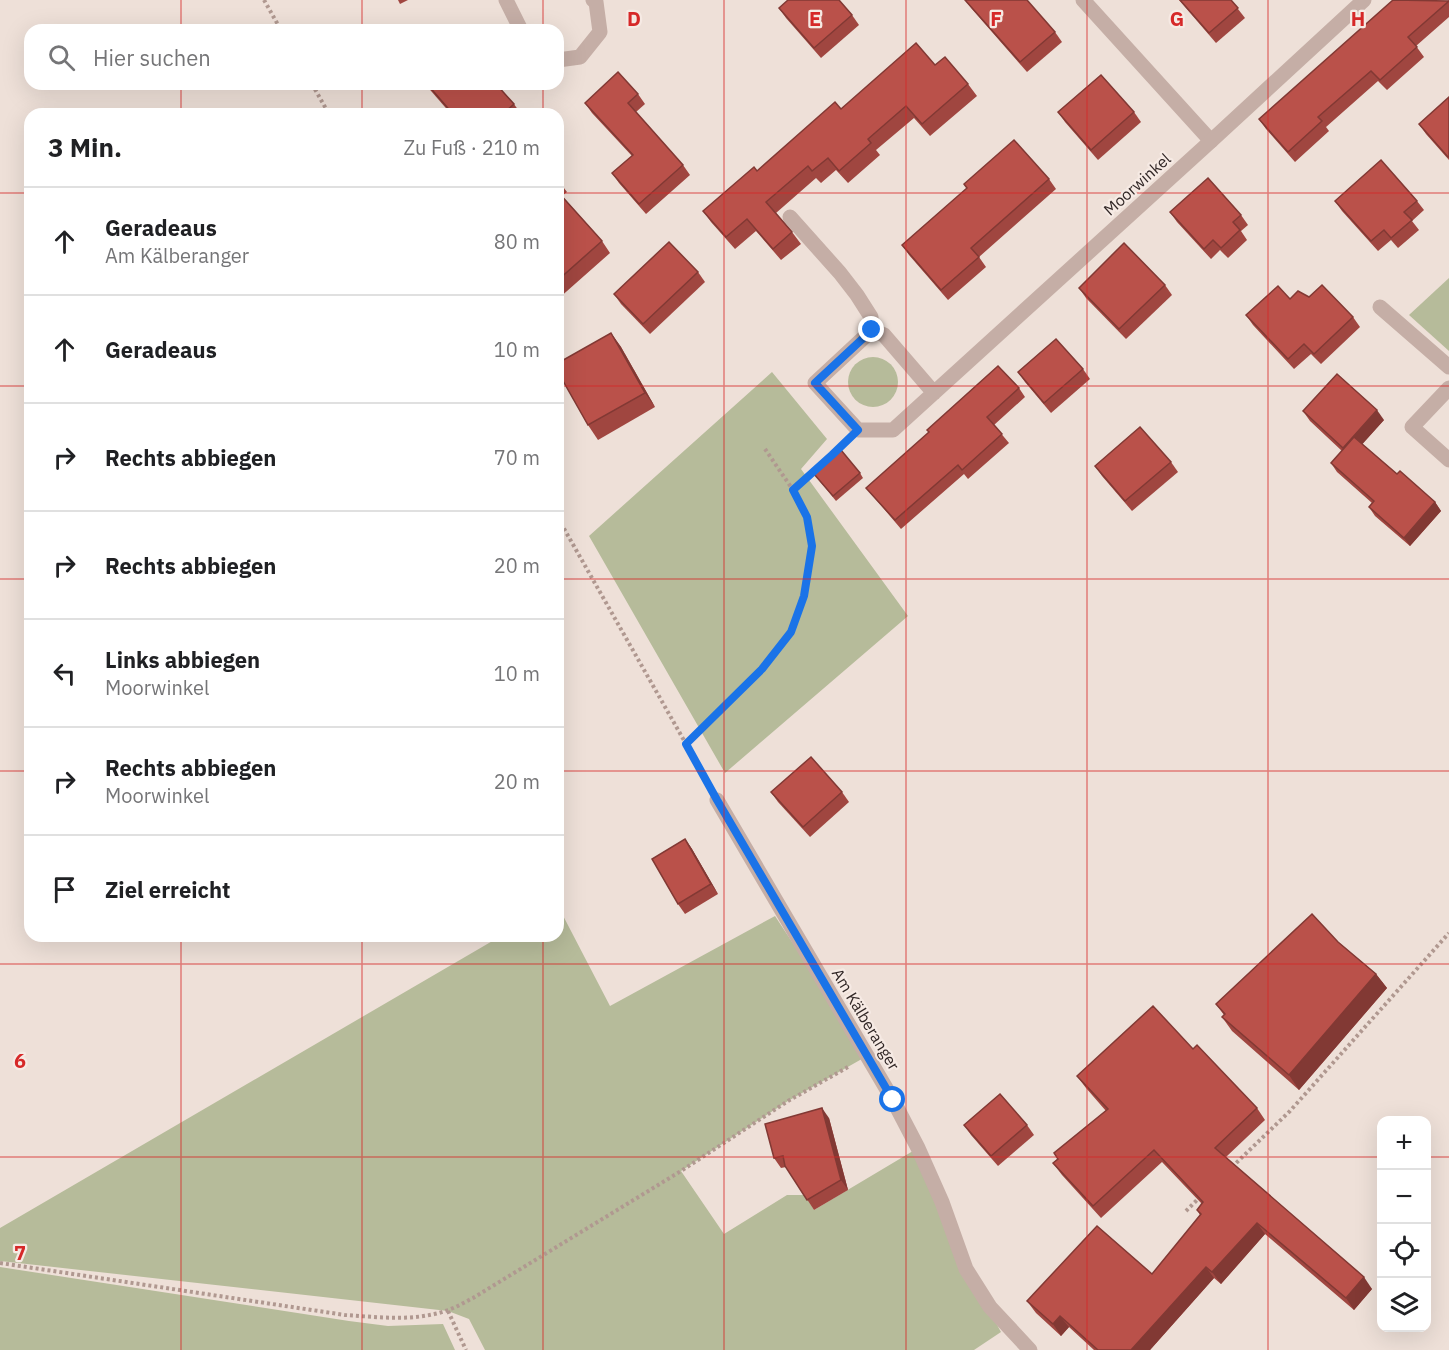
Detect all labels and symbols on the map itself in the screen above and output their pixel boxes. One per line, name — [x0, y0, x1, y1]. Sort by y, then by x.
text: D — [627, 5, 641, 32]
text: E — [809, 5, 821, 32]
text: F — [990, 5, 1002, 32]
text: G — [1170, 5, 1184, 32]
text: H — [1351, 5, 1365, 32]
street label: Moorwinkel — [1099, 149, 1175, 219]
route end — [858, 316, 884, 342]
street label: Am Kälberanger — [828, 964, 904, 1074]
text: 6 — [14, 1047, 26, 1074]
route start — [879, 1086, 905, 1112]
text: 7 — [14, 1239, 26, 1266]

